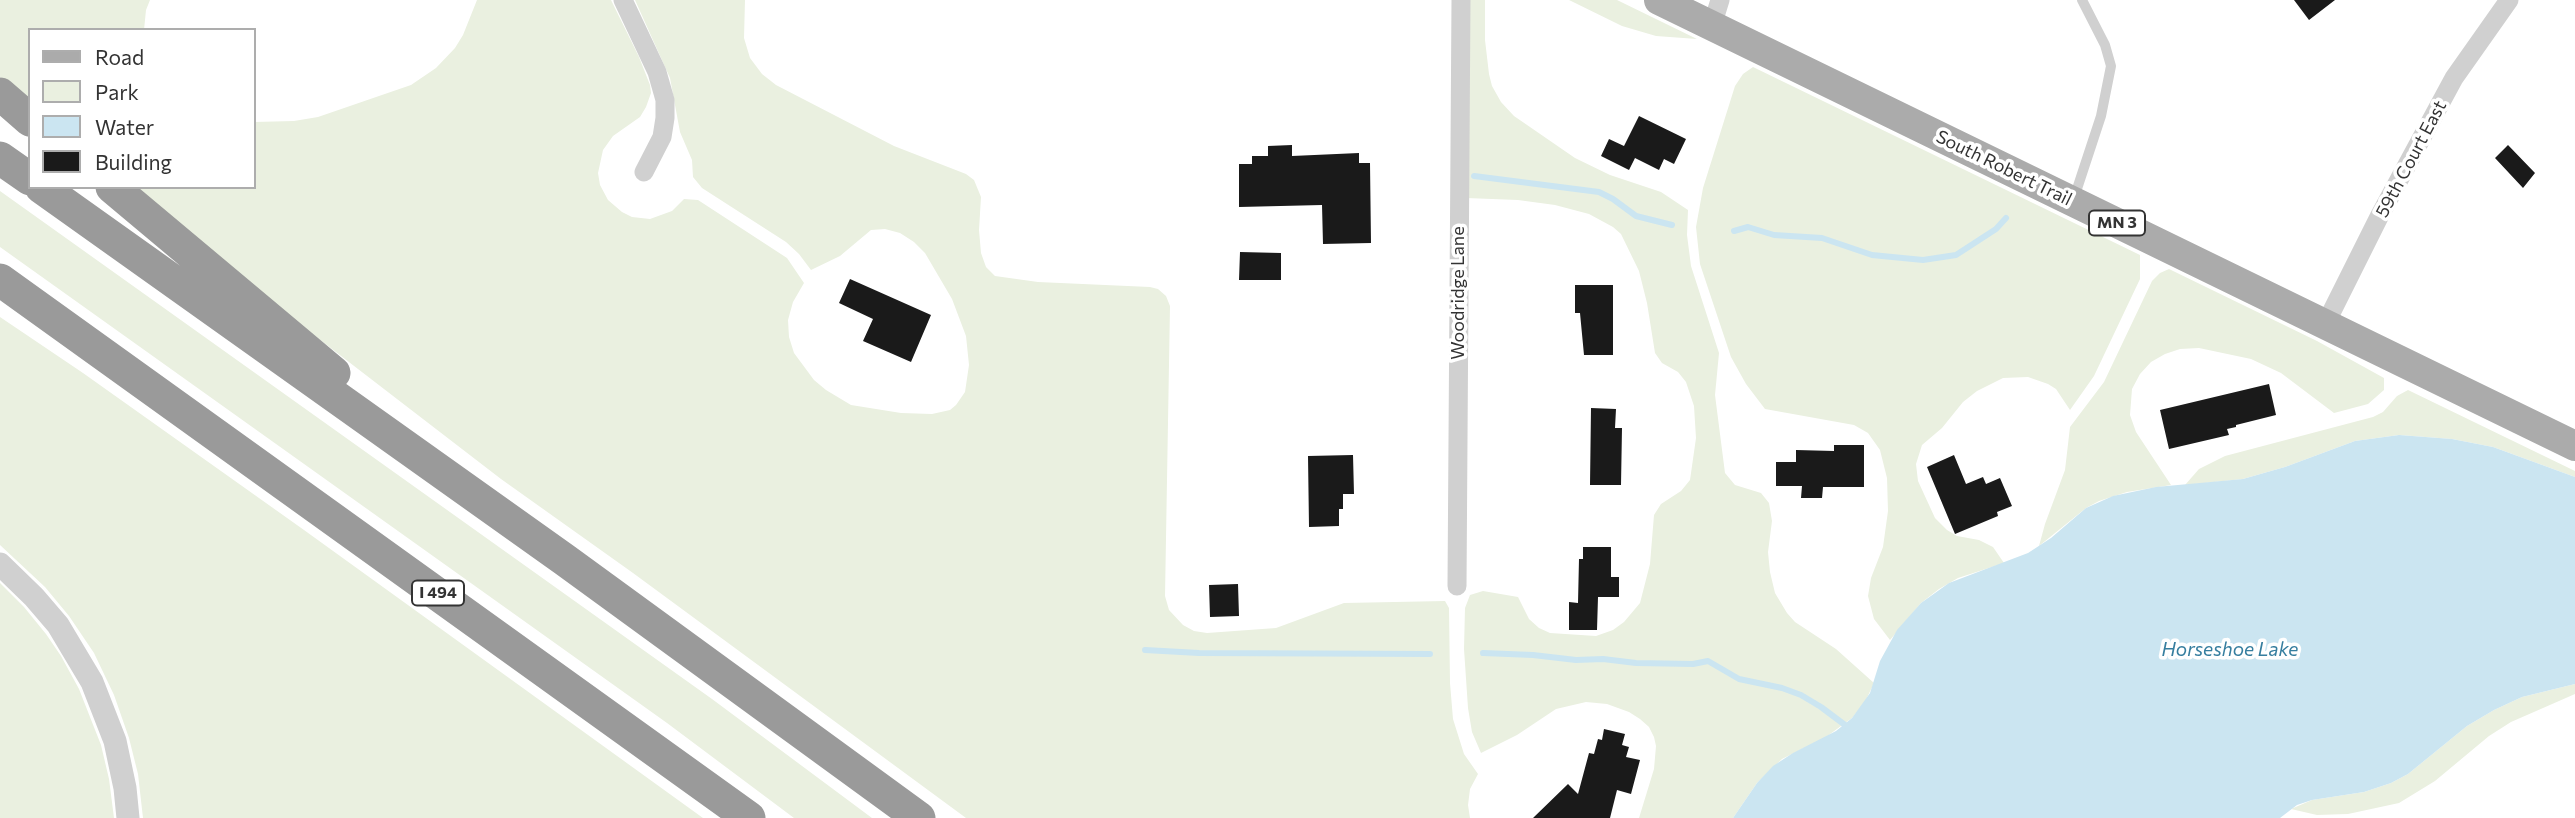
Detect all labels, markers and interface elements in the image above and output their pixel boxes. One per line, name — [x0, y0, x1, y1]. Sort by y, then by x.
legend — [28, 28, 256, 189]
text: Road — [95, 44, 144, 69]
text: Park — [95, 79, 139, 104]
street label: 59th Court East — [2371, 97, 2451, 221]
text: Water — [95, 114, 154, 139]
street label: South Robert Trail — [1933, 126, 2075, 210]
text: Building — [95, 149, 172, 174]
road number: MN 3 — [2089, 210, 2145, 236]
street label: Woodridge Lane — [1447, 226, 1469, 360]
road number: I 494 — [412, 580, 464, 606]
water label: Horseshoe Lake — [2162, 639, 2298, 661]

